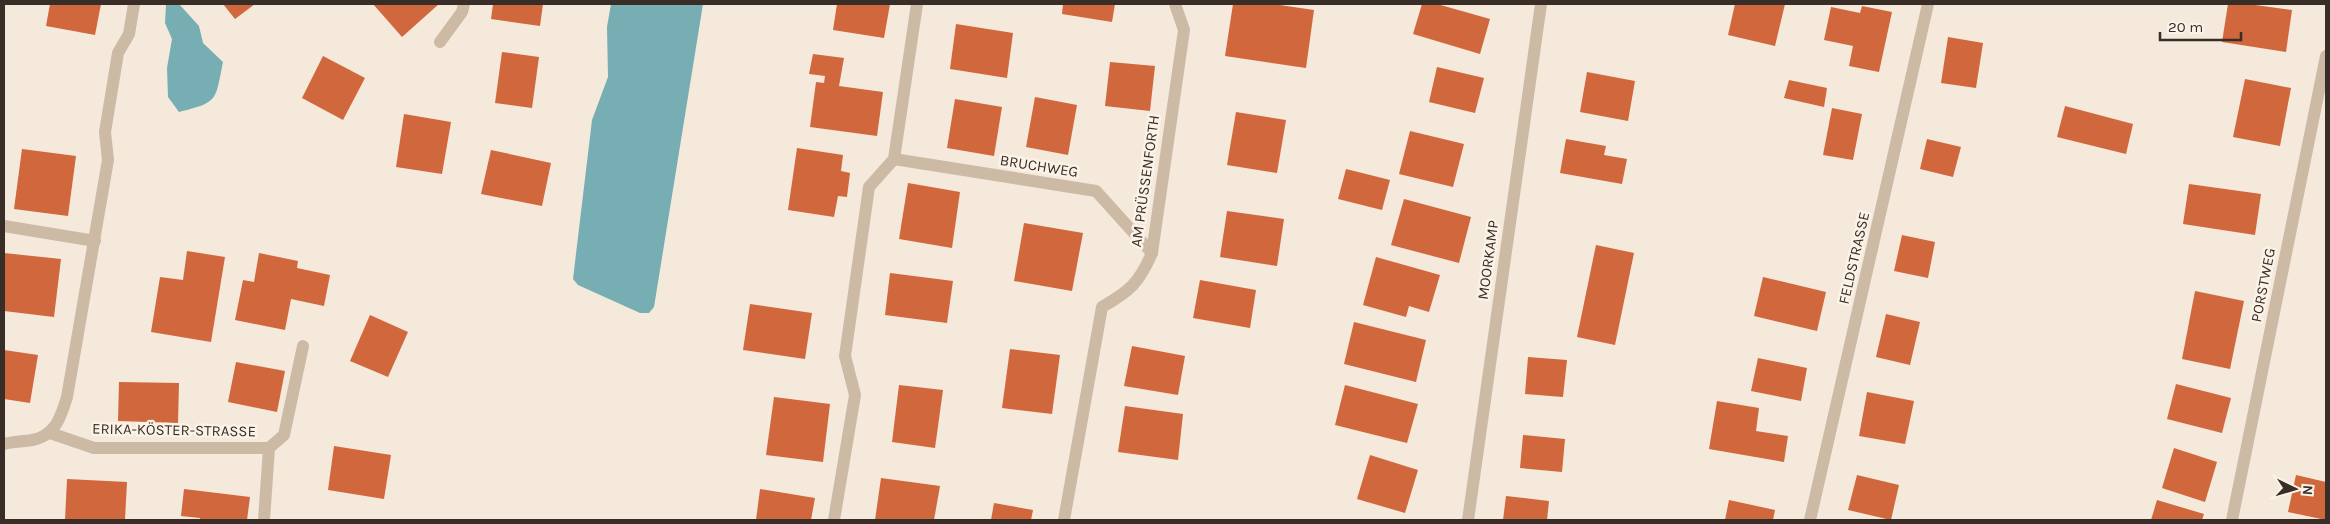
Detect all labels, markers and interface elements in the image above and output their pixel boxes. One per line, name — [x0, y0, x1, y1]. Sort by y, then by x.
scale bar — [2160, 10, 2241, 42]
text: 20 m — [2168, 18, 2203, 36]
street label: AM PRÜSSENFORTH — [1127, 114, 1163, 248]
street label: BRUCHWEG — [999, 151, 1079, 181]
street label: FELDSTRASSE — [1835, 210, 1873, 306]
street label: MOORKAMP — [1474, 219, 1502, 301]
street label: PORSTWEG — [2247, 246, 2279, 324]
street label: ERIKA-KÖSTER-STRASSE — [92, 420, 256, 440]
north arrow — [2270, 464, 2320, 514]
text: N — [2299, 484, 2316, 496]

